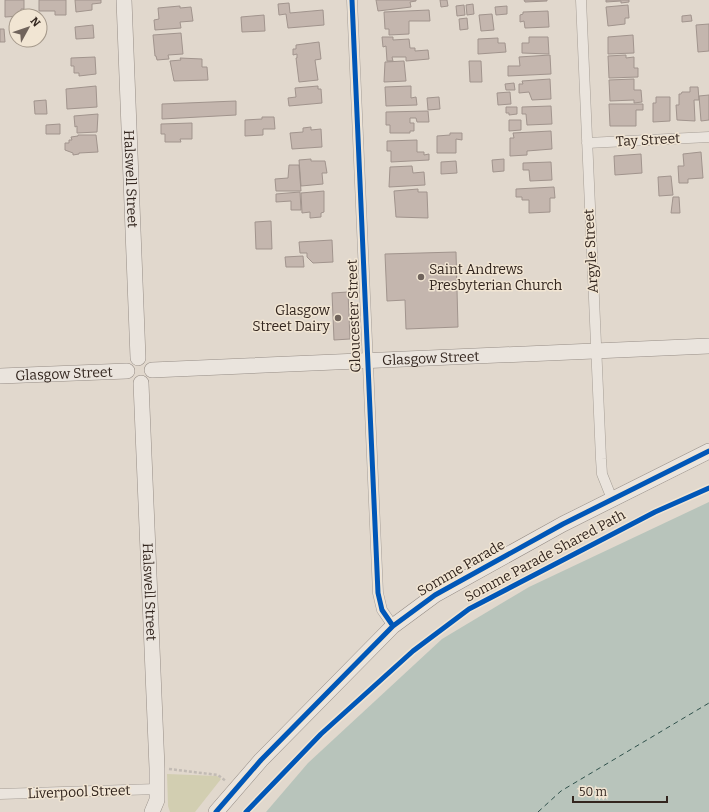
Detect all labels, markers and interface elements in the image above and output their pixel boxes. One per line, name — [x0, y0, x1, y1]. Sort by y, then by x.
north arrow — [8, 8, 48, 48]
text: N — [28, 14, 43, 30]
street label: Halswell Street — [121, 129, 141, 228]
street label: Tay Street — [615, 130, 681, 150]
street label: Argyle Street — [580, 208, 602, 294]
street label: Gloucester Street — [344, 259, 364, 373]
place label: Saint Andrews Presbyterian Church — [429, 261, 562, 294]
marker: Saint Andrews Presbyterian Church — [416, 272, 426, 282]
place label: Glasgow Street Dairy — [252, 302, 331, 335]
marker: Glasgow Street Dairy — [333, 313, 343, 323]
street label: Glasgow Street — [382, 347, 480, 369]
street label: Glasgow Street — [15, 363, 113, 384]
street label: Somme Parade Shared Path — [462, 506, 628, 606]
street label: Somme Parade — [414, 536, 508, 600]
street label: Halswell Street — [139, 542, 160, 641]
scale bar — [573, 778, 667, 804]
street label: Liverpool Street — [27, 782, 131, 802]
text: 50 m — [579, 785, 608, 799]

